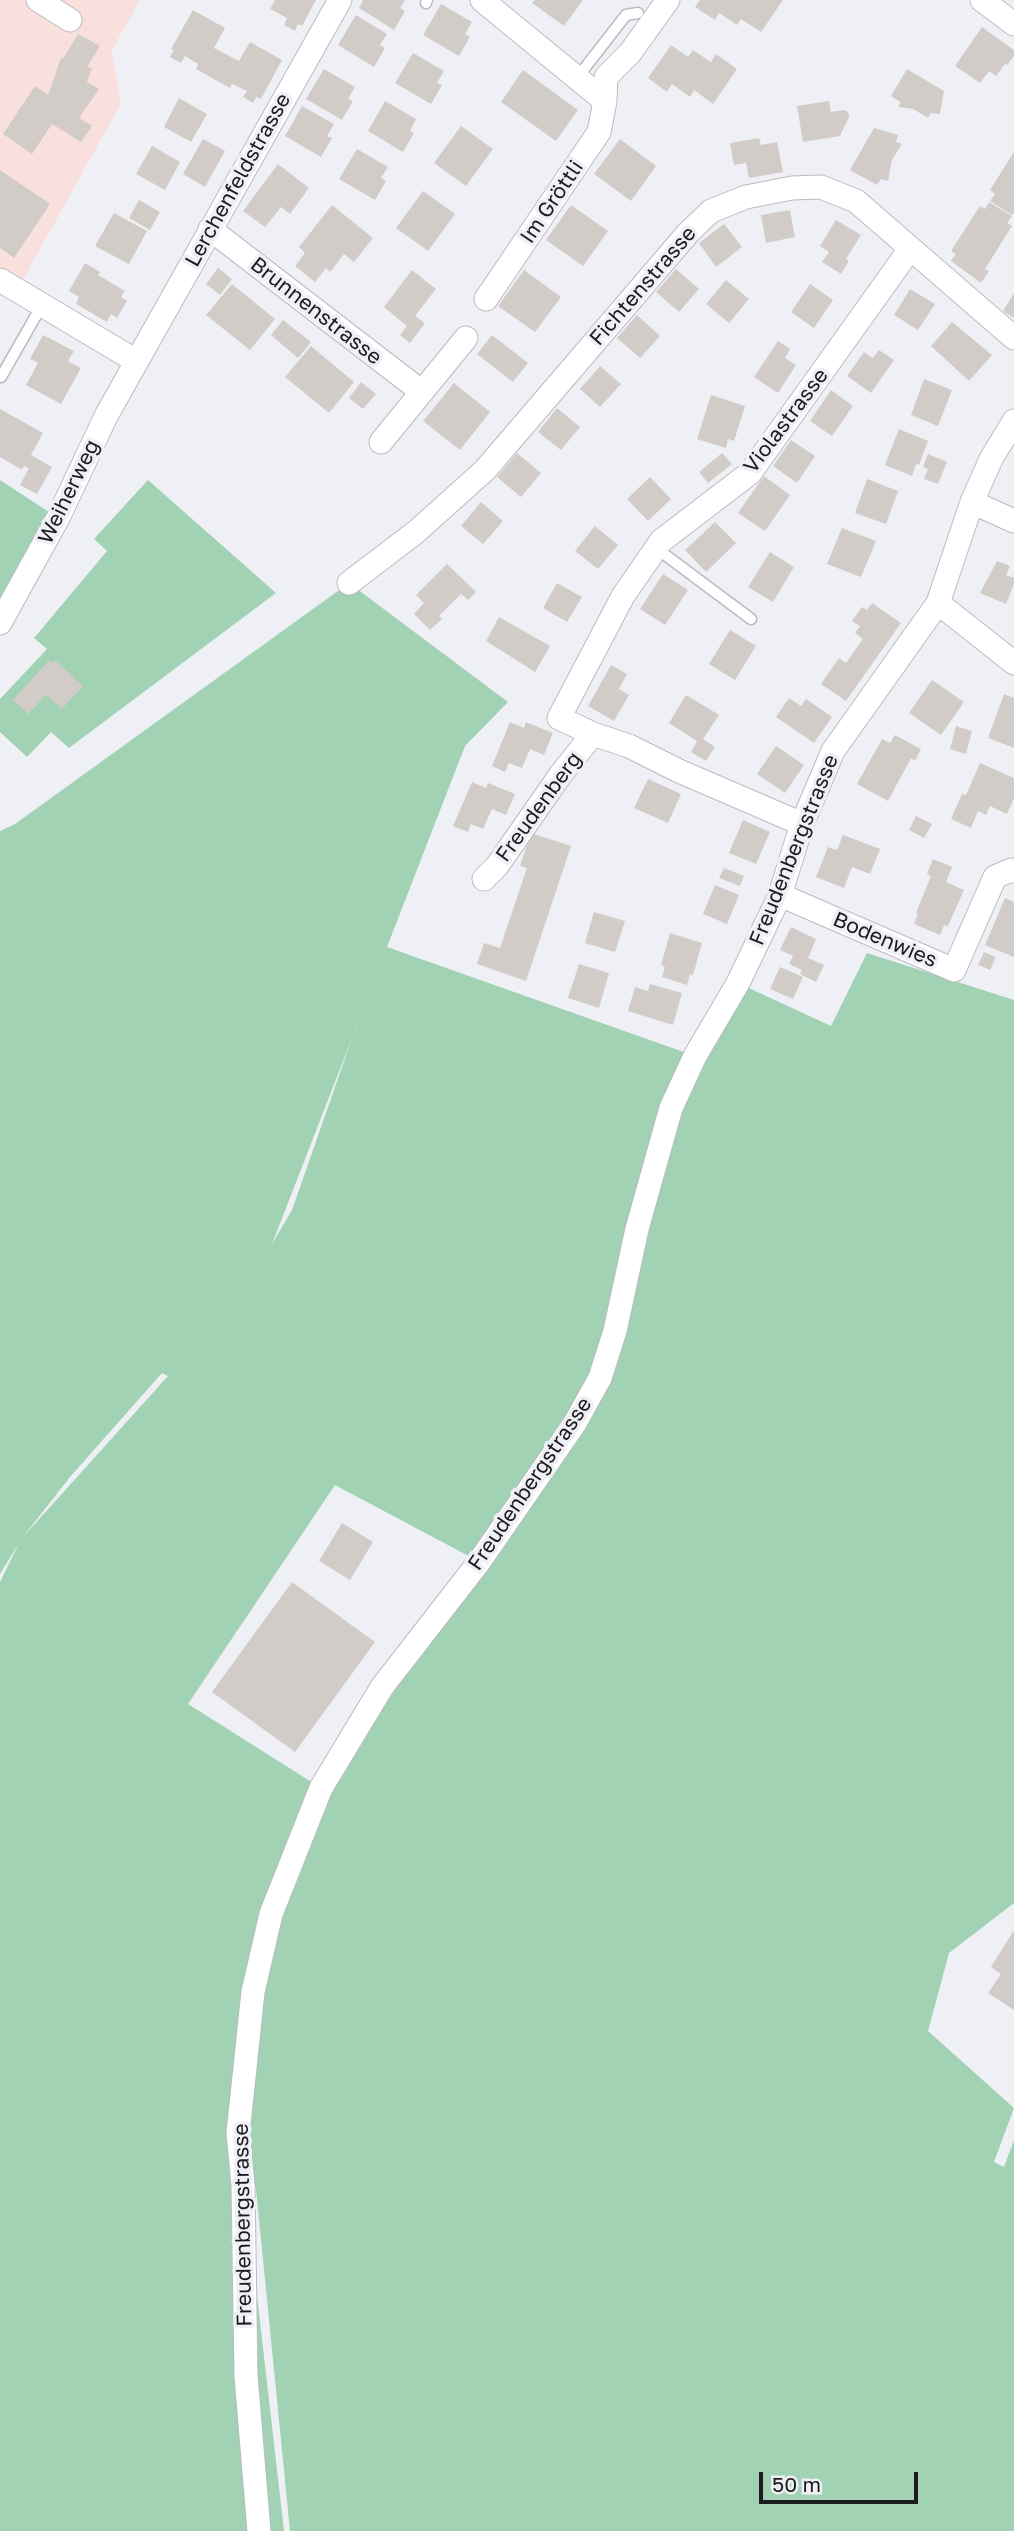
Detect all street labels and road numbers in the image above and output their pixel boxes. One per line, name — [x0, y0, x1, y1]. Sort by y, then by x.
street label: Lerchenfeldstrasse — [180, 89, 296, 271]
street label: Im Gröttli — [515, 156, 589, 248]
street label: Fichtenstrasse — [584, 221, 702, 351]
street label: Brunnenstrasse — [245, 252, 387, 370]
street label: Violastrasse — [738, 364, 834, 478]
street label: Weiherweg — [33, 436, 105, 548]
street label: Freudenberg — [491, 747, 587, 867]
street label: Freudenbergstrasse — [744, 751, 844, 949]
street label: Bodenwies — [829, 907, 941, 973]
street label: Freudenbergstrasse — [463, 1393, 597, 1575]
street label: Freudenbergstrasse — [229, 2123, 257, 2327]

